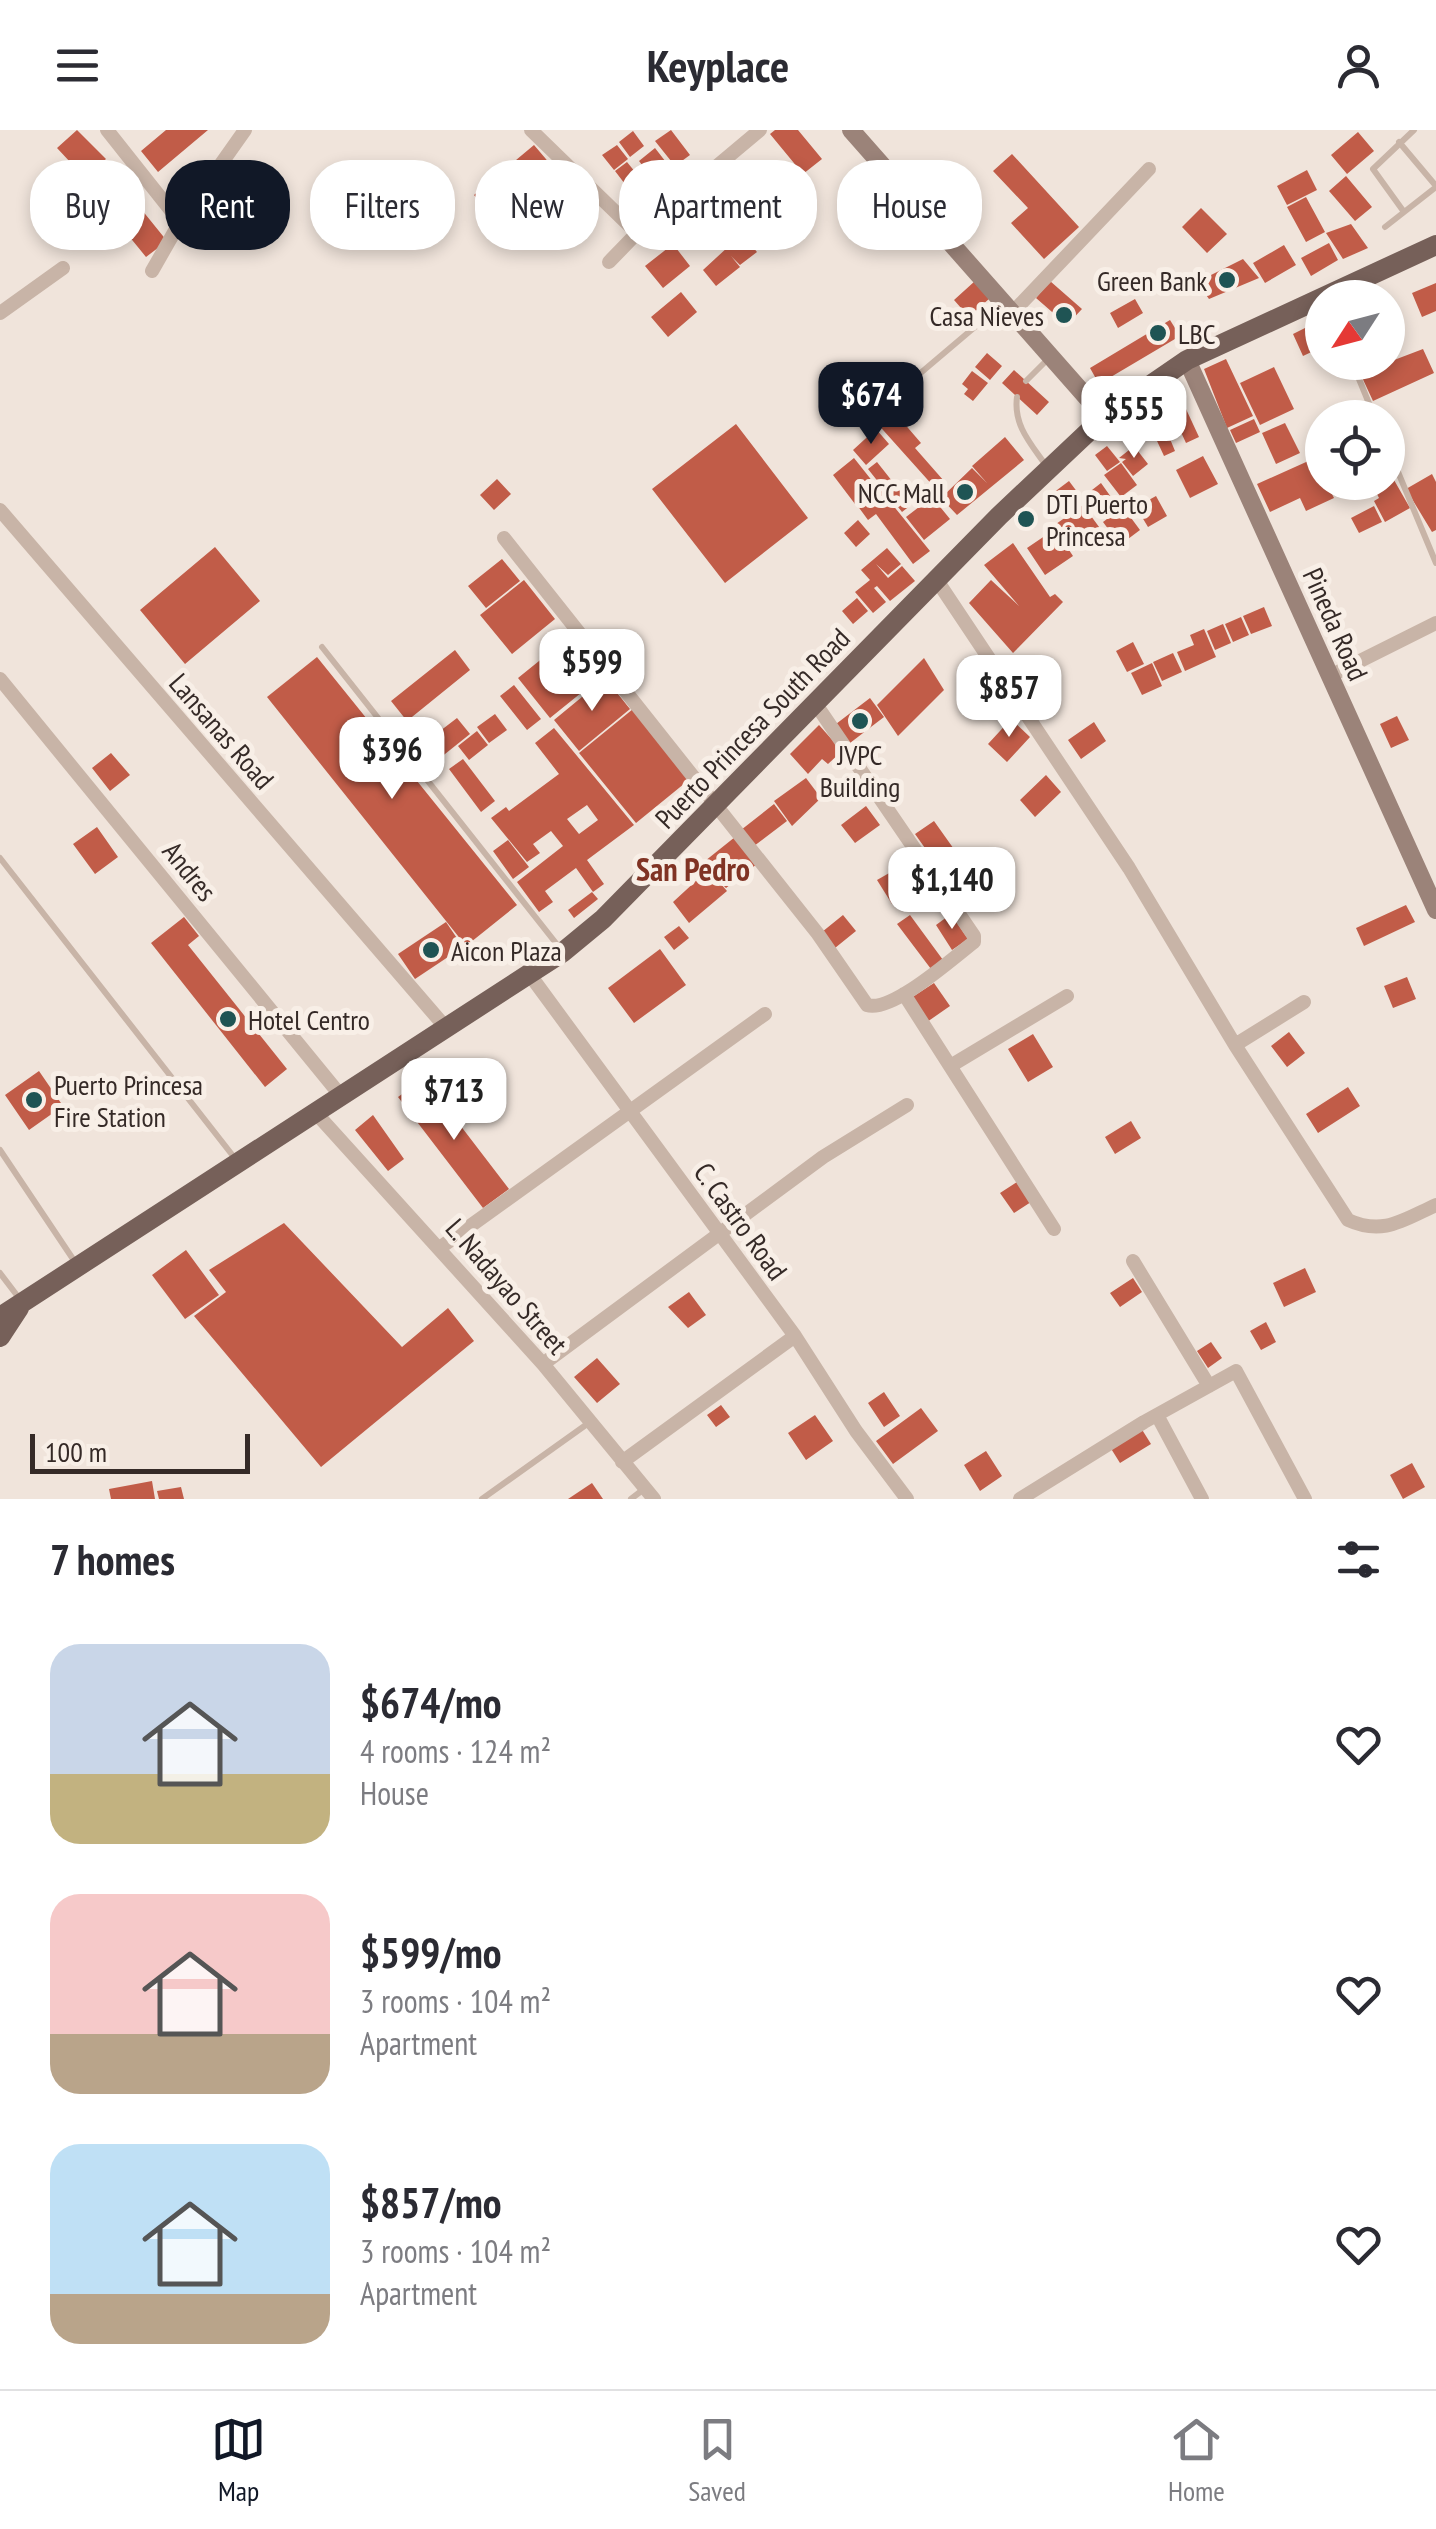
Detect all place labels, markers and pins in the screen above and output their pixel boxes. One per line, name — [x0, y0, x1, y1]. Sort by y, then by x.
place label: Green Bank — [1097, 262, 1207, 299]
marker: Green Bank — [1216, 269, 1238, 291]
place label: Casa Nieves — [930, 297, 1044, 334]
marker: Casa Nieves — [1053, 304, 1075, 326]
place label: LBC — [1178, 315, 1216, 352]
marker: LBC — [1147, 322, 1169, 344]
pin: $674 — [812, 362, 930, 447]
pin: $555 — [1075, 376, 1193, 461]
place label: NCC Mall — [858, 474, 945, 511]
marker: NCC Mall — [954, 481, 976, 503]
place label: DTI Puerto Princesa — [1046, 485, 1148, 554]
marker: DTI Puerto Princesa — [1015, 508, 1037, 530]
pin: $599 — [533, 629, 651, 714]
pin: $857 — [950, 655, 1068, 740]
marker: JVPC Building — [849, 710, 871, 732]
pin: $396 — [333, 717, 451, 802]
place label: JVPC Building — [820, 736, 900, 805]
pin: $1,140 — [871, 847, 1033, 932]
place label: Aicon Plaza — [451, 932, 562, 969]
marker: Aicon Plaza — [420, 939, 442, 961]
place label: Hotel Centro — [248, 1001, 370, 1038]
marker: Hotel Centro — [217, 1008, 239, 1030]
pin: $713 — [395, 1058, 513, 1143]
place label: Puerto Princesa Fire Station — [54, 1066, 203, 1135]
marker: Puerto Princesa Fire Station — [23, 1089, 45, 1111]

